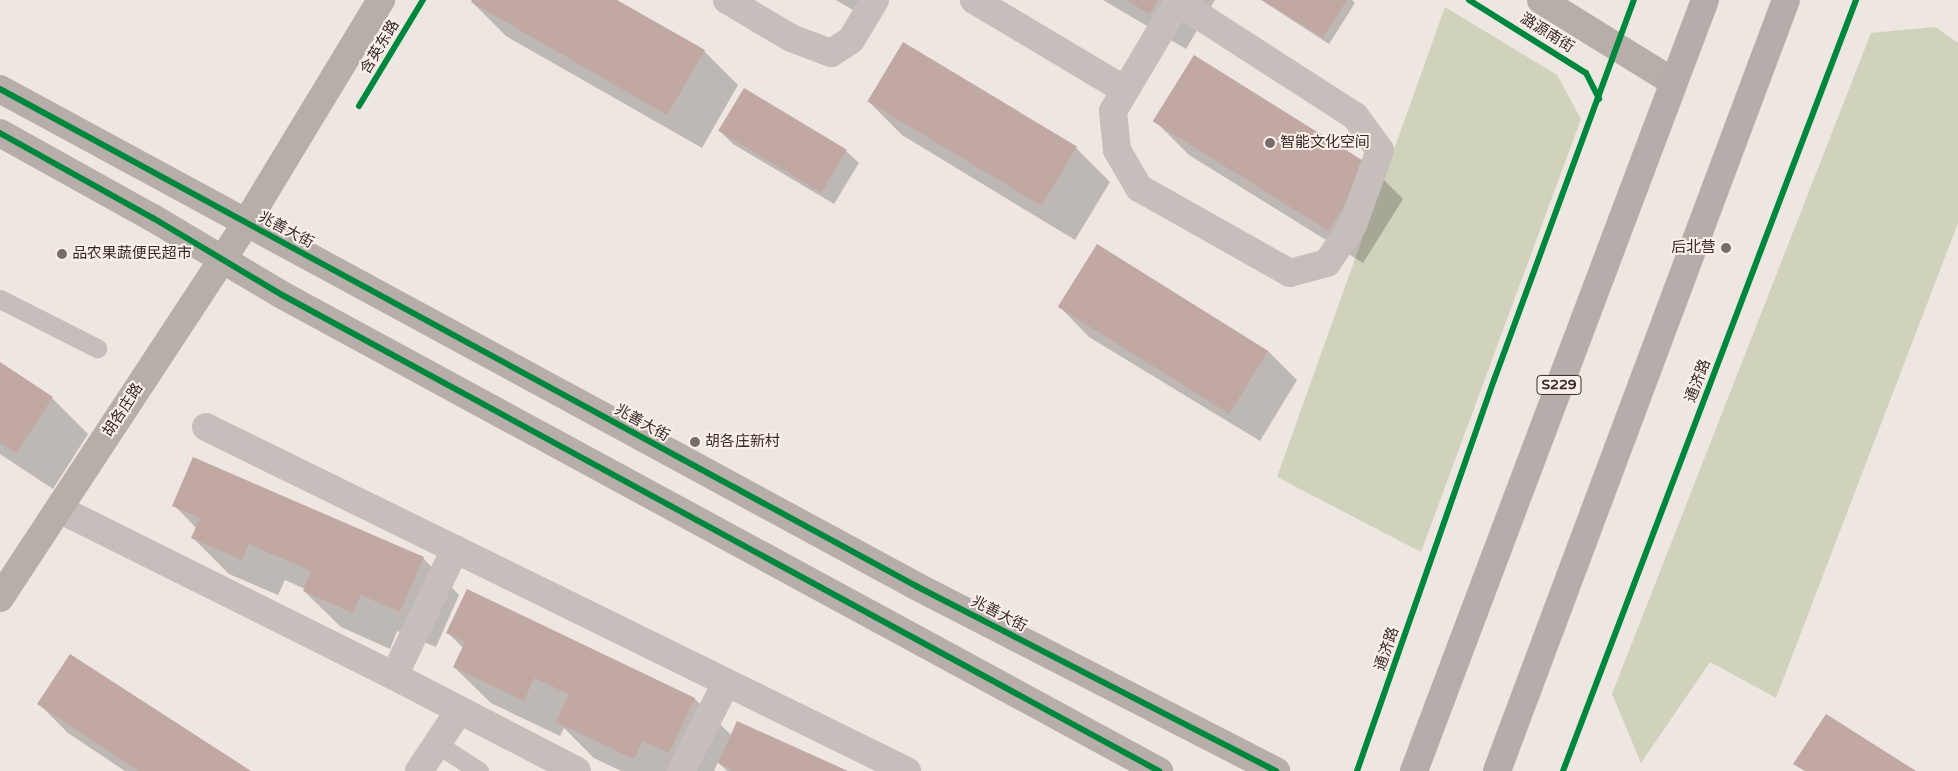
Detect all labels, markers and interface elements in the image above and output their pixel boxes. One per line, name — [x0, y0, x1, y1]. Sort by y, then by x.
street label: 潞源南街 — [1517, 9, 1577, 57]
street label: 含英东路 — [357, 17, 403, 77]
place label: 智能文化空间 — [1280, 134, 1370, 152]
marker: 智能文化空间 — [1264, 137, 1276, 149]
street label: 兆善大街 — [255, 208, 317, 252]
place label: 后北营 — [1671, 239, 1716, 257]
marker: 后北营 — [1720, 242, 1732, 254]
place label: 品农果蔬便民超市 — [72, 245, 192, 263]
marker: 品农果蔬便民超市 — [56, 248, 68, 260]
street label: 通济路 — [1682, 357, 1714, 405]
road number: S229 — [1536, 374, 1582, 396]
street label: 胡各庄路 — [99, 380, 147, 440]
street label: 兆善大街 — [611, 401, 673, 445]
place label: 胡各庄新村 — [705, 433, 780, 451]
marker: 胡各庄新村 — [689, 436, 701, 448]
street label: 兆善大街 — [968, 592, 1030, 636]
street label: 通济路 — [1371, 625, 1403, 673]

